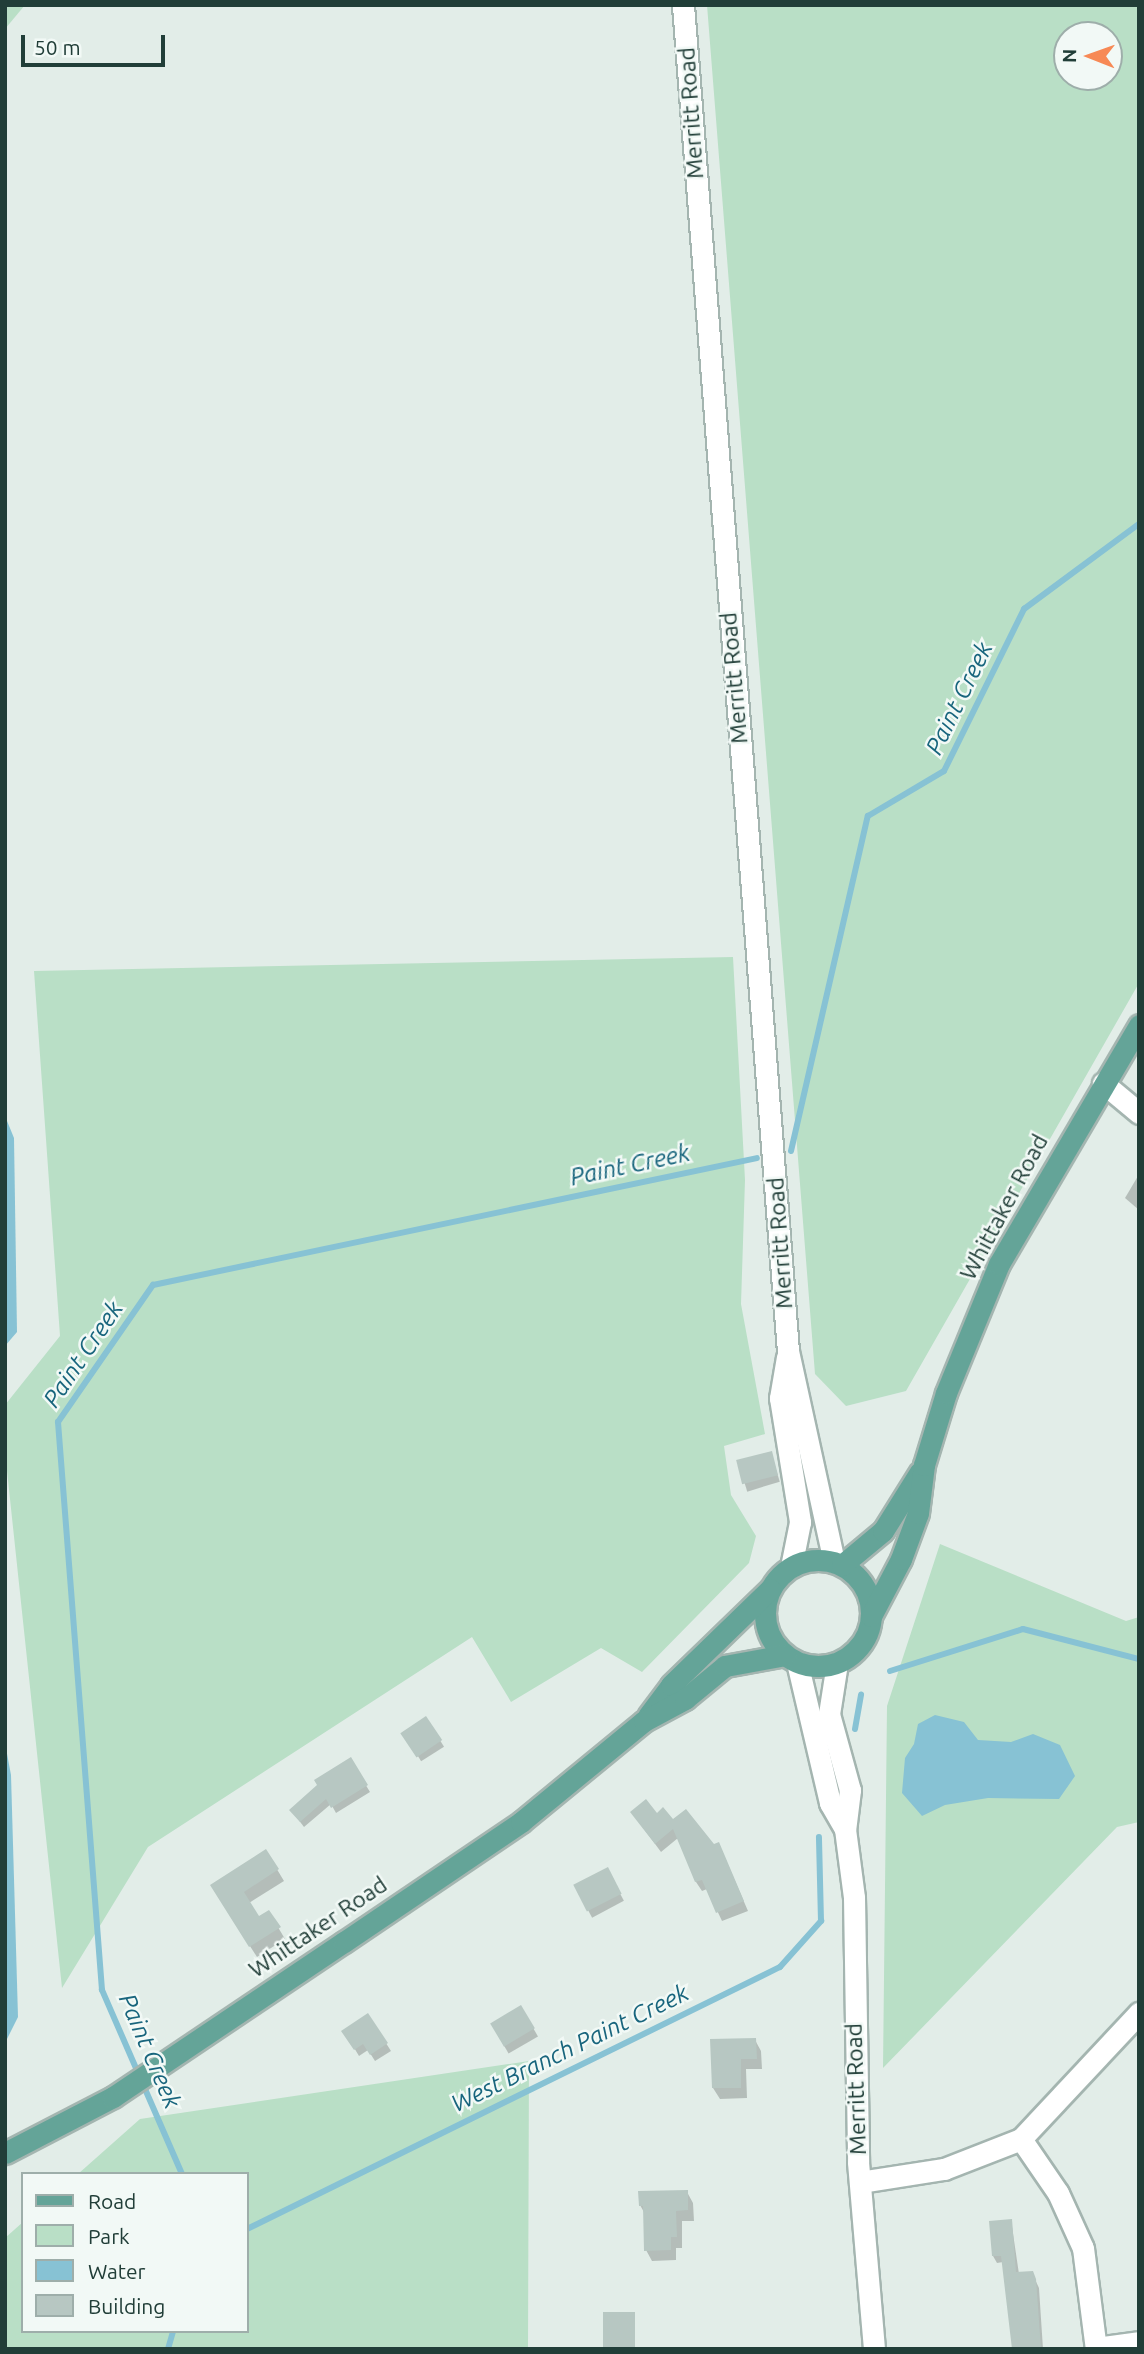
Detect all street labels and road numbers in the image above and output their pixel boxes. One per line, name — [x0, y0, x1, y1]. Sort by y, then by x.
street label: Merritt Road — [673, 46, 709, 180]
street label: Merritt Road — [714, 611, 754, 745]
street label: Whittaker Road — [954, 1130, 1054, 1284]
street label: Merritt Road — [762, 1176, 798, 1310]
street label: Whittaker Road — [244, 1871, 392, 1983]
street label: Merritt Road — [840, 2023, 872, 2155]

